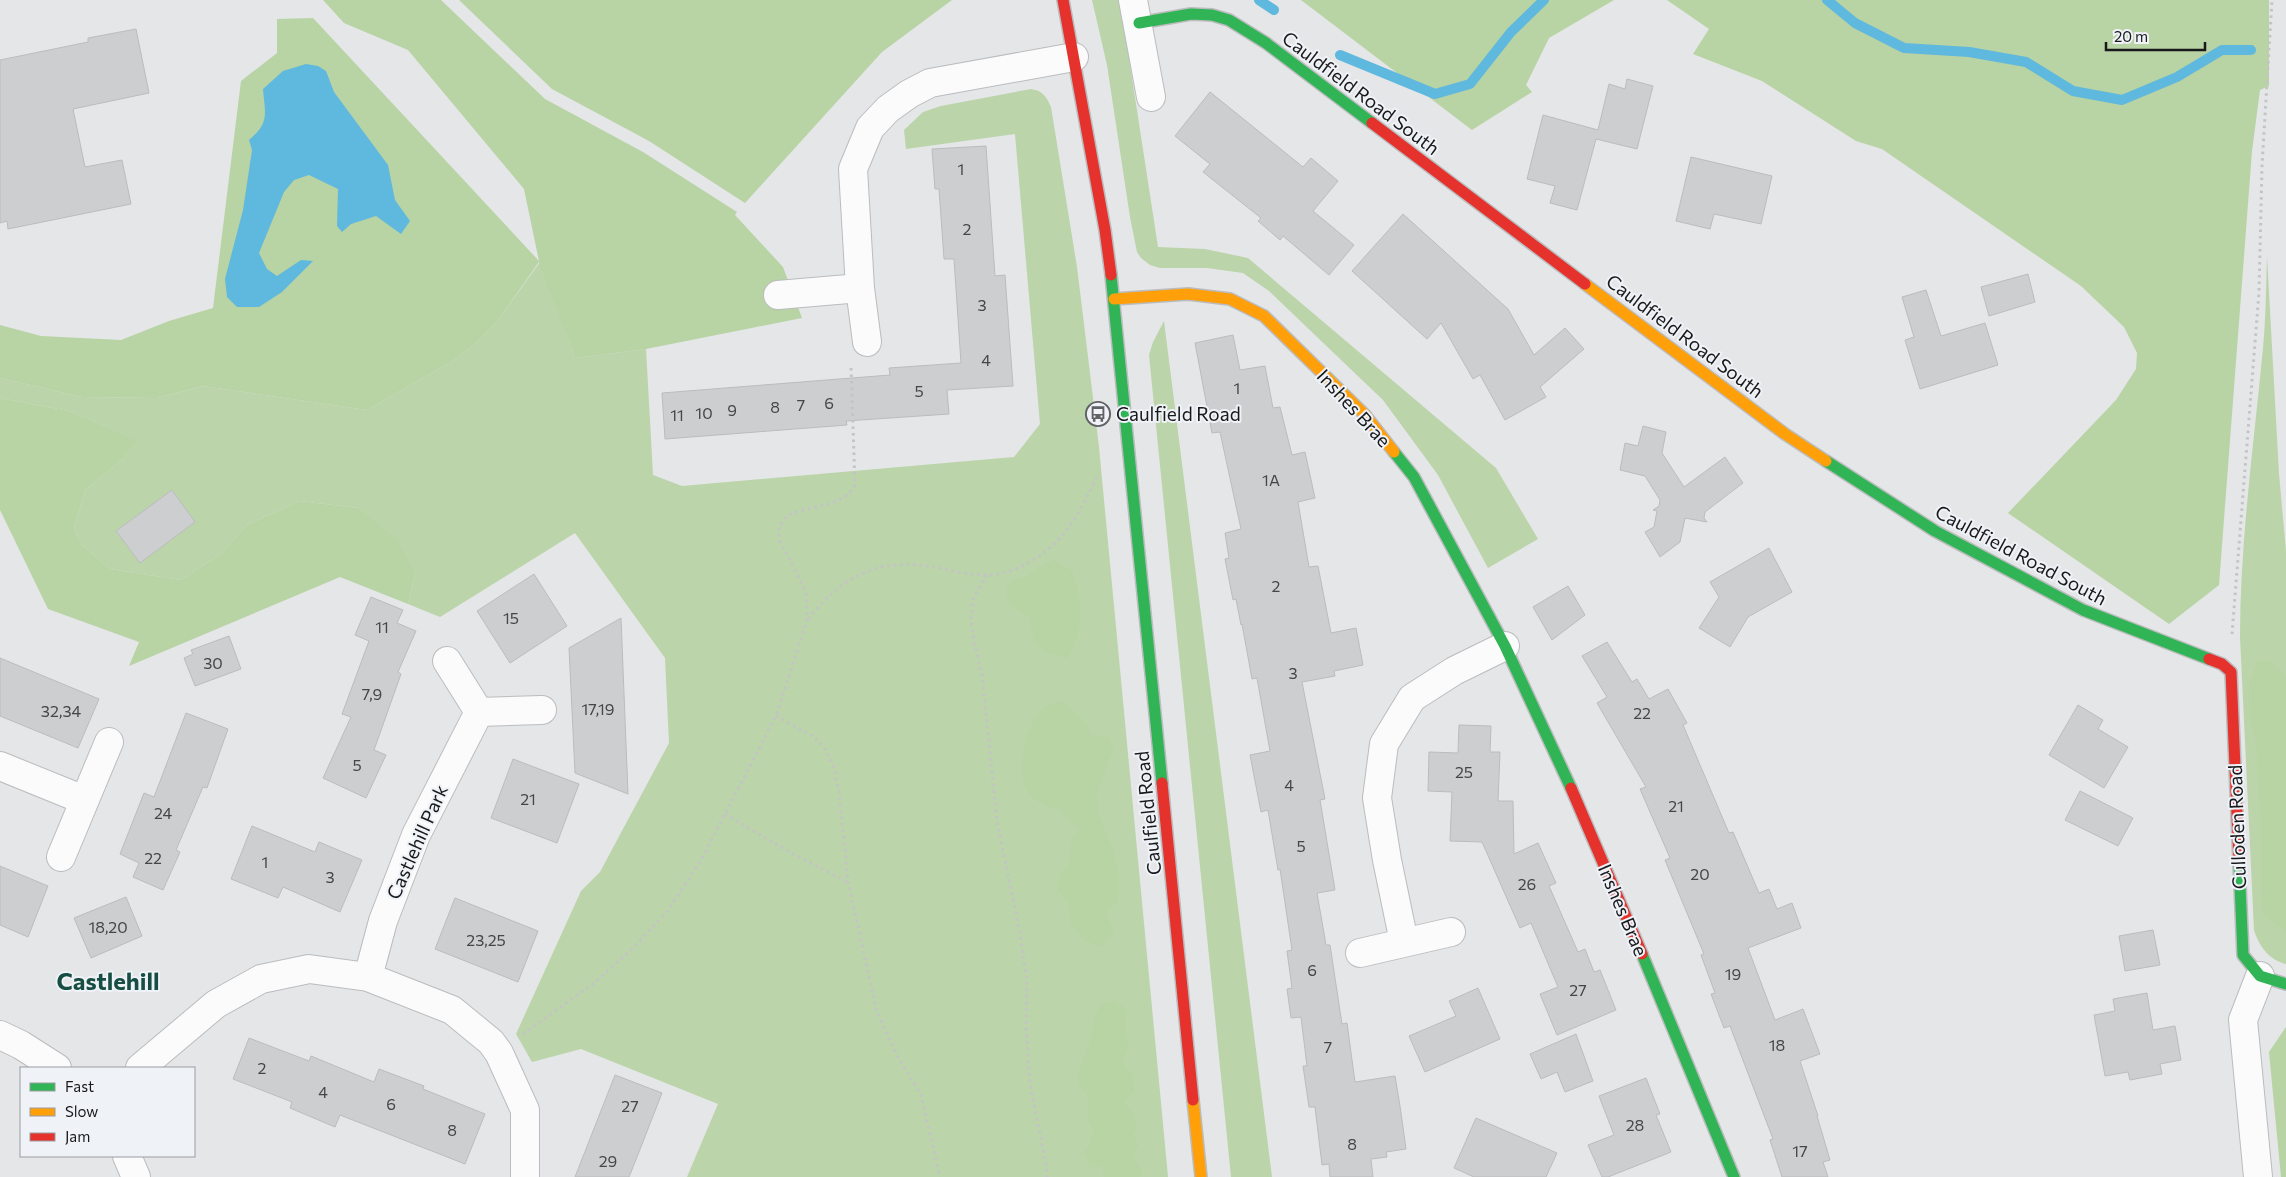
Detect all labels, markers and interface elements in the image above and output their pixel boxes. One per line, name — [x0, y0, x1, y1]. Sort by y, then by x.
scale bar — [2106, 20, 2205, 52]
street label: Cauldfield Road South — [1278, 26, 1444, 159]
text: 20 m — [2114, 27, 2148, 45]
house number: 1 — [958, 159, 964, 178]
house number: 2 — [963, 219, 972, 238]
street label: Cauldfield Road South — [1602, 269, 1768, 402]
house number: 3 — [977, 295, 987, 314]
house number: 4 — [981, 350, 991, 369]
street label: Inshes Brae — [1313, 364, 1396, 451]
house number: 1 — [1234, 378, 1240, 397]
house number: 5 — [914, 381, 924, 400]
house number: 6 — [824, 393, 834, 412]
house number: 7 — [797, 395, 805, 414]
house number: 8 — [770, 397, 780, 416]
house number: 9 — [727, 400, 737, 419]
bus stop icon: Caulfield Road — [1085, 401, 1111, 427]
place label: Caulfield Road — [1116, 402, 1241, 425]
house number: 10 — [695, 403, 713, 422]
house number: 11 — [670, 405, 684, 424]
house number: 1A — [1262, 470, 1280, 489]
street label: Cauldfield Road South — [1932, 500, 2111, 610]
house number: 2 — [1272, 576, 1281, 595]
house number: 15 — [503, 608, 519, 627]
house number: 11 — [375, 617, 389, 636]
house number: 30 — [203, 653, 223, 672]
house number: 3 — [1288, 663, 1298, 682]
house number: 7,9 — [362, 684, 382, 703]
house number: 17,19 — [581, 699, 615, 718]
house number: 32,34 — [41, 701, 82, 720]
house number: 22 — [1633, 703, 1651, 722]
street label: Caulfield Road — [1130, 750, 1165, 876]
house number: 5 — [352, 755, 362, 774]
house number: 25 — [1455, 762, 1473, 781]
street label: Culloden Road — [2223, 764, 2250, 890]
house number: 4 — [1284, 775, 1294, 794]
street label: Castlehill Park — [381, 781, 452, 903]
house number: 21 — [520, 789, 536, 808]
house number: 21 — [1668, 796, 1684, 815]
house number: 24 — [154, 803, 172, 822]
house number: 5 — [1296, 836, 1306, 855]
house number: 22 — [144, 848, 162, 867]
house number: 1 — [262, 852, 268, 871]
street label: Inshes Brae — [1594, 860, 1653, 959]
house number: 20 — [1690, 864, 1710, 883]
house number: 3 — [325, 867, 335, 886]
house number: 26 — [1518, 874, 1536, 893]
house number: 18,20 — [88, 917, 128, 936]
house number: 23,25 — [466, 930, 506, 949]
house number: 6 — [1307, 960, 1317, 979]
house number: 19 — [1725, 964, 1741, 983]
district label: Castlehill — [56, 966, 160, 995]
house number: 27 — [1569, 980, 1587, 999]
house number: 18 — [1769, 1035, 1785, 1054]
house number: 7 — [1324, 1037, 1332, 1056]
house number: 2 — [258, 1058, 267, 1077]
legend — [20, 1067, 195, 1157]
text: Fast — [65, 1077, 94, 1095]
house number: 4 — [318, 1082, 328, 1101]
house number: 6 — [386, 1094, 396, 1113]
house number: 27 — [621, 1096, 639, 1115]
text: Slow — [65, 1102, 98, 1120]
house number: 28 — [1626, 1115, 1644, 1134]
house number: 8 — [447, 1120, 457, 1139]
text: Jam — [65, 1127, 90, 1145]
house number: 8 — [1347, 1134, 1357, 1153]
house number: 17 — [1792, 1141, 1808, 1160]
house number: 29 — [599, 1151, 617, 1170]

